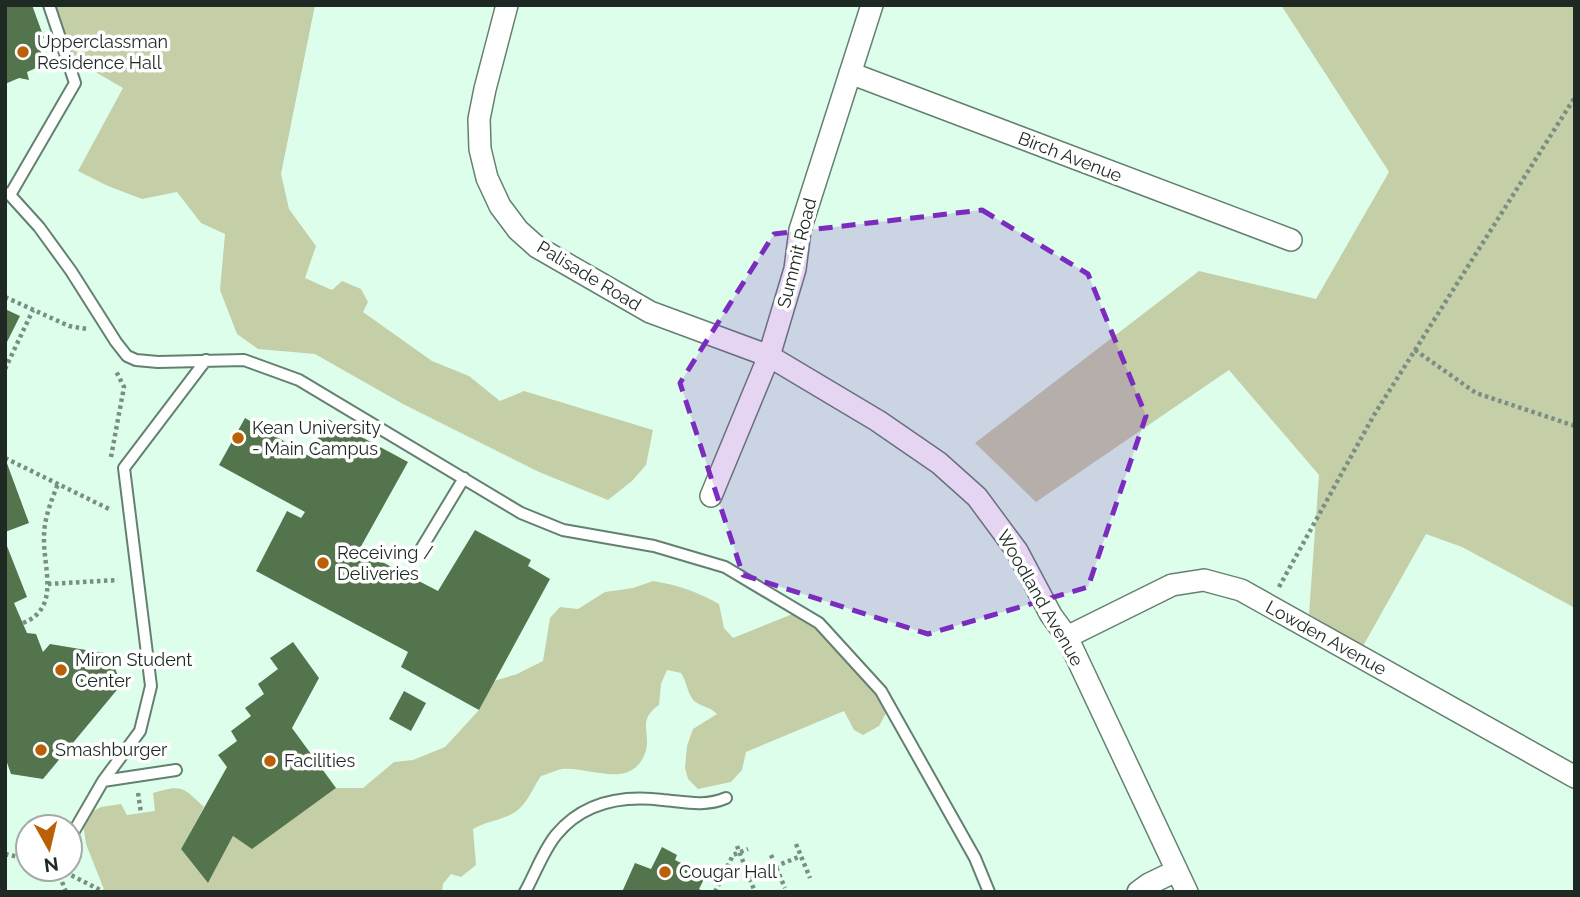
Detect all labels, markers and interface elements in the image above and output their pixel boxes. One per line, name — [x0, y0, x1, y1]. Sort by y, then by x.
place label: Upperclassman Residence Hall — [37, 31, 168, 73]
marker: Upperclassman Residence Hall — [15, 44, 31, 60]
street label: Birch Avenue — [1015, 127, 1125, 186]
street label: Summit Road — [773, 196, 820, 310]
street label: Palisade Road — [533, 236, 645, 315]
place label: Kean University - Main Campus — [252, 417, 381, 459]
marker: Kean University - Main Campus — [230, 430, 246, 446]
street label: Woodland Avenue — [993, 526, 1088, 670]
place label: Receiving / Deliveries — [337, 542, 434, 584]
marker: Receiving / Deliveries — [315, 555, 331, 571]
street label: Lowden Avenue — [1262, 596, 1391, 680]
place label: Miron Student Center — [75, 649, 192, 691]
marker: Miron Student Center — [53, 662, 69, 678]
place label: Smashburger — [55, 739, 168, 760]
marker: Smashburger — [33, 742, 49, 758]
place label: Facilities — [284, 750, 355, 771]
marker: Facilities — [262, 753, 278, 769]
north arrow — [14, 813, 84, 883]
text: N — [43, 853, 60, 877]
place label: Cougar Hall — [679, 861, 777, 882]
marker: Cougar Hall — [657, 864, 673, 880]

